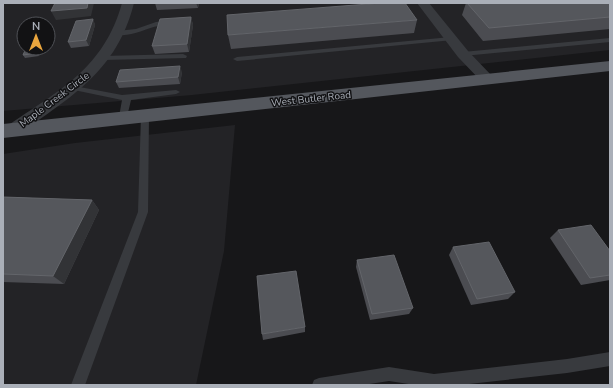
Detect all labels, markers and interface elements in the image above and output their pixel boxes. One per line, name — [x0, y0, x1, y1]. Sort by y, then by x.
north arrow — [16, 16, 56, 56]
text: N — [32, 19, 40, 34]
street label: Maple Creek Circle — [17, 69, 93, 131]
street label: West Butler Road — [271, 88, 352, 110]

